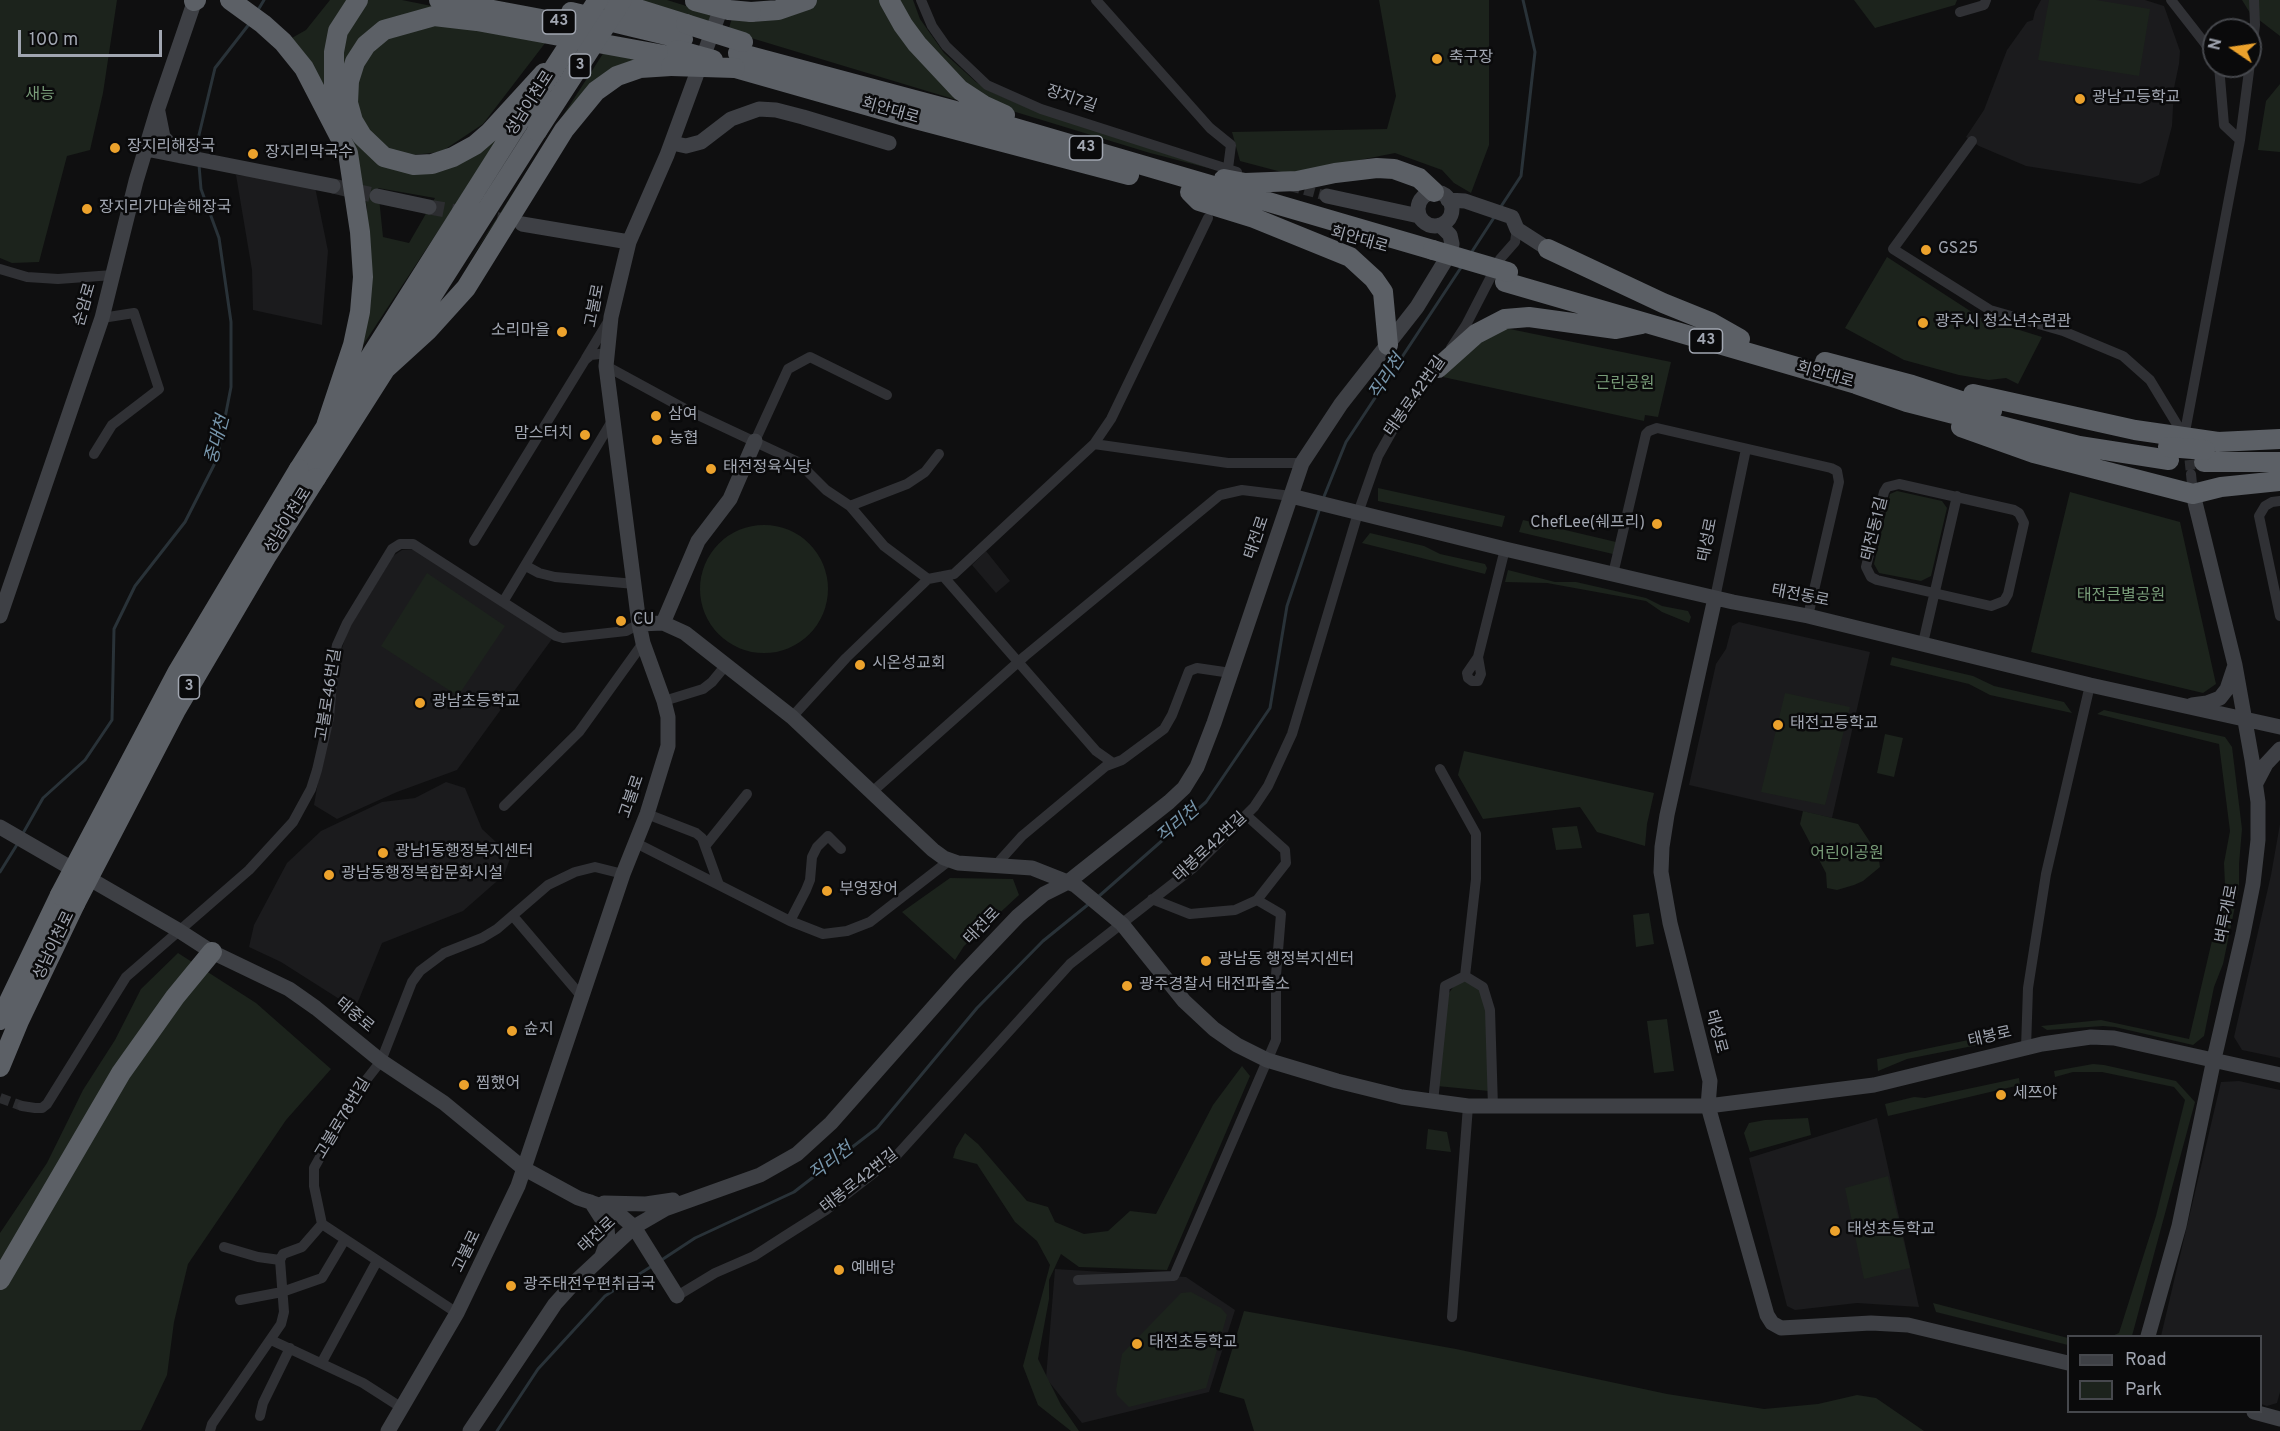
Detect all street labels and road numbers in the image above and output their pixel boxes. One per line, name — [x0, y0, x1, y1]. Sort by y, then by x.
road number: 43 — [542, 10, 576, 34]
road number: 3 — [570, 54, 590, 78]
street label: 성남이천로 — [503, 68, 559, 140]
street label: 장지7길 — [1043, 82, 1099, 118]
street label: 회안대로 — [859, 95, 921, 129]
road number: 43 — [1070, 136, 1102, 160]
street label: 회안대로 — [1328, 224, 1390, 258]
street label: 순암로 — [71, 281, 101, 329]
street label: 고불로 — [582, 282, 610, 330]
road number: 43 — [1690, 329, 1722, 353]
street label: 태봉로42번길 — [1381, 353, 1451, 441]
street label: 회안대로 — [1794, 359, 1856, 393]
street label: 성남이천로 — [261, 485, 317, 557]
street label: 태전동1길 — [1859, 495, 1893, 563]
street label: 태전로 — [1242, 514, 1274, 562]
street label: 태성로 — [1695, 516, 1723, 564]
street label: 태전동로 — [1769, 582, 1831, 612]
street label: 고불로46번길 — [313, 648, 347, 742]
road number: 3 — [178, 675, 200, 699]
street label: 고불로 — [617, 773, 649, 821]
street label: 태봉로42번길 — [1170, 809, 1252, 887]
street label: 벼루개로 — [2213, 883, 2243, 945]
street label: 태전로 — [961, 904, 1005, 950]
street label: 성남이천로 — [30, 909, 80, 983]
street label: 태중로 — [331, 994, 377, 1038]
street label: 태성로 — [1700, 1008, 1730, 1056]
street label: 태봉로 — [1966, 1024, 2014, 1052]
street label: 고불로78번길 — [312, 1075, 376, 1163]
street label: 태봉로42번길 — [817, 1146, 903, 1218]
street label: 태전로 — [575, 1214, 621, 1258]
street label: 고불로 — [450, 1228, 486, 1276]

